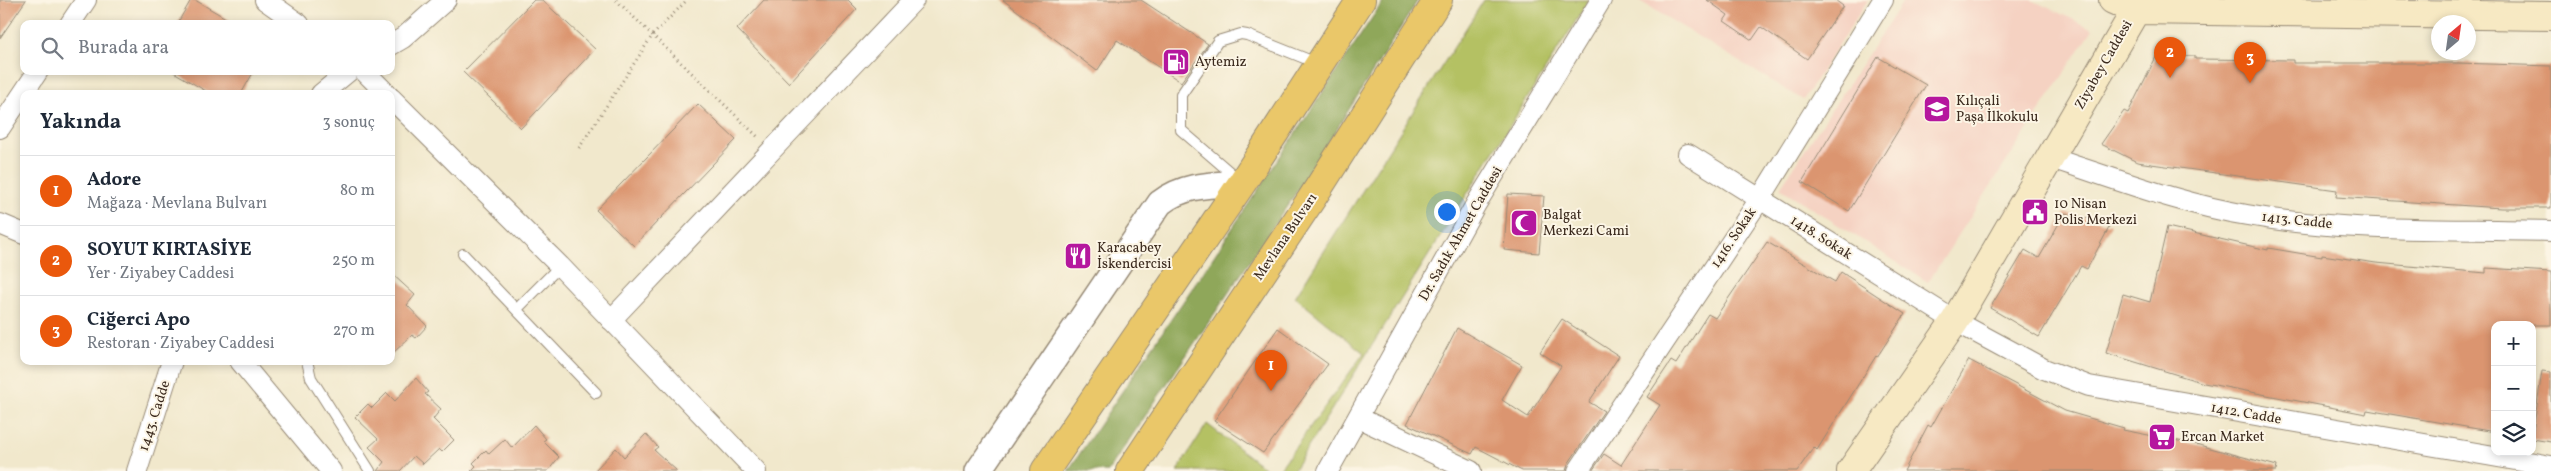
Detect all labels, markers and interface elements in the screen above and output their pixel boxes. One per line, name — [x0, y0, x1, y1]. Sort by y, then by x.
north arrow — [2431, 15, 2476, 60]
street label: Ziyabey Caddesi — [2071, 17, 2137, 113]
search box — [20, 20, 395, 75]
icon: search — [38, 34, 66, 62]
text: Burada ara — [78, 35, 169, 61]
pin: 2 — [2154, 37, 2186, 78]
pin: 3 — [2234, 42, 2266, 83]
fuel station icon: Aytemiz — [1161, 47, 1191, 77]
place label: Aytemiz — [1195, 53, 1247, 72]
place label: Kılıçali Paşa İlkokulu — [1956, 92, 2038, 127]
school or university icon: Kılıçali Paşa İlkokulu — [1922, 94, 1952, 124]
text: Yakında — [40, 108, 121, 137]
text: 3 sonuç — [323, 112, 375, 134]
street label: Dr. Sadık Ahmet Caddesi — [1415, 163, 1507, 305]
text: Adore — [87, 167, 141, 193]
text: 1 — [53, 180, 59, 202]
text: 80 m — [340, 180, 375, 202]
street label: Mevlana Bulvarı — [1250, 190, 1322, 284]
text: Mağaza · Mevlana Bulvarı — [87, 193, 267, 215]
place label: 10 Nisan Polis Merkezi — [2054, 195, 2137, 230]
public building icon: 10 Nisan Polis Merkezi — [2020, 197, 2050, 227]
your location — [1434, 199, 1460, 225]
street label: 1416. Sokak — [1707, 204, 1762, 272]
place label: Balgat Merkezi Cami — [1543, 206, 1629, 241]
mosque icon: Balgat Merkezi Cami — [1509, 208, 1539, 238]
street label: 1413. Cadde — [2261, 208, 2334, 234]
street label: 1418. Sokak — [1786, 211, 1856, 265]
text: SOYUT KIRTASİYE — [87, 237, 252, 263]
place label: Karacabey İskendercisi — [1097, 239, 1171, 274]
restaurant icon: Karacabey İskendercisi — [1063, 241, 1093, 271]
text: 2 — [52, 250, 60, 272]
text: 250 m — [332, 250, 375, 272]
text: Yer · Ziyabey Caddesi — [87, 263, 234, 285]
text: Ciğerci Apo — [87, 307, 190, 333]
text: 3 — [52, 320, 60, 342]
text: 270 m — [333, 320, 375, 342]
map controls — [2491, 321, 2536, 456]
button: + — [2491, 321, 2536, 366]
text: Restoran · Ziyabey Caddesi — [87, 333, 275, 355]
pin: 1 — [1255, 350, 1287, 391]
button: − — [2491, 366, 2536, 411]
street label: 1443. Cadde — [135, 378, 175, 454]
street label: 1412. Cadde — [2209, 398, 2283, 430]
button: layers — [2491, 411, 2536, 456]
supermarket icon: Ercan Market — [2147, 422, 2177, 452]
place label: Ercan Market — [2181, 428, 2265, 447]

